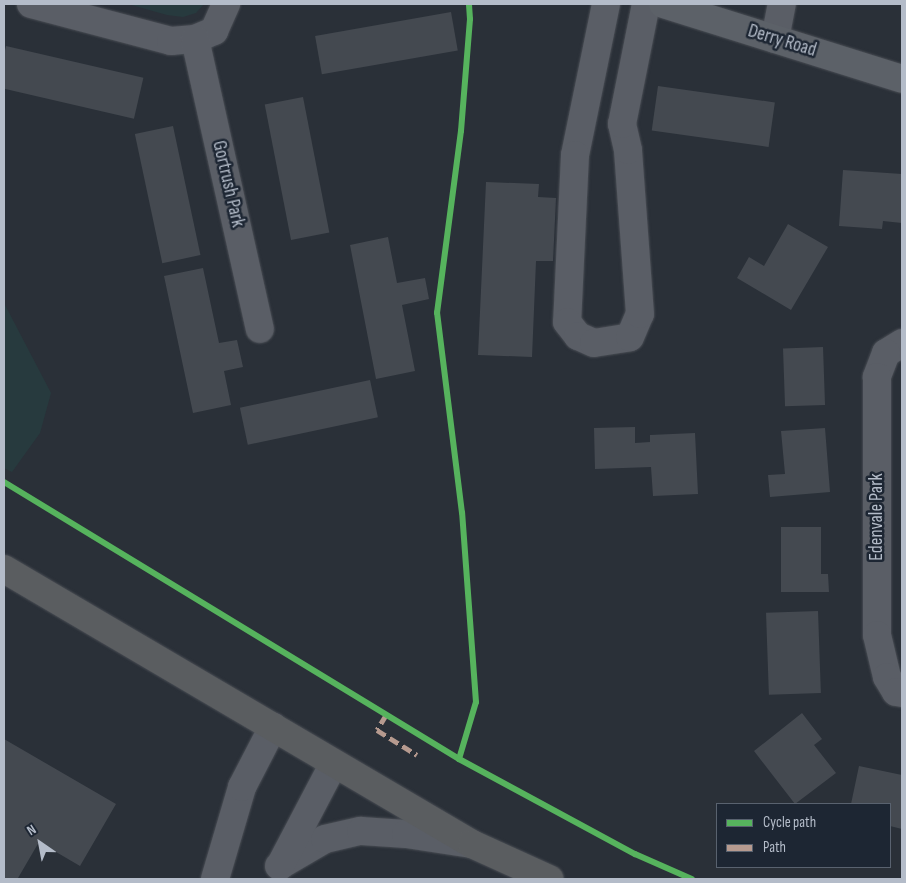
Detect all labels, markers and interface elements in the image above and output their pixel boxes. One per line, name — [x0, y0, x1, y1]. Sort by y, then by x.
street label: Derry Road — [745, 20, 819, 62]
street label: Gortrush Park — [207, 139, 249, 229]
street label: Edenvale Park — [866, 473, 888, 561]
legend — [716, 803, 891, 868]
text: Cycle path — [763, 813, 816, 832]
north arrow — [15, 818, 65, 868]
text: N — [24, 821, 39, 839]
text: Path — [763, 838, 786, 857]

